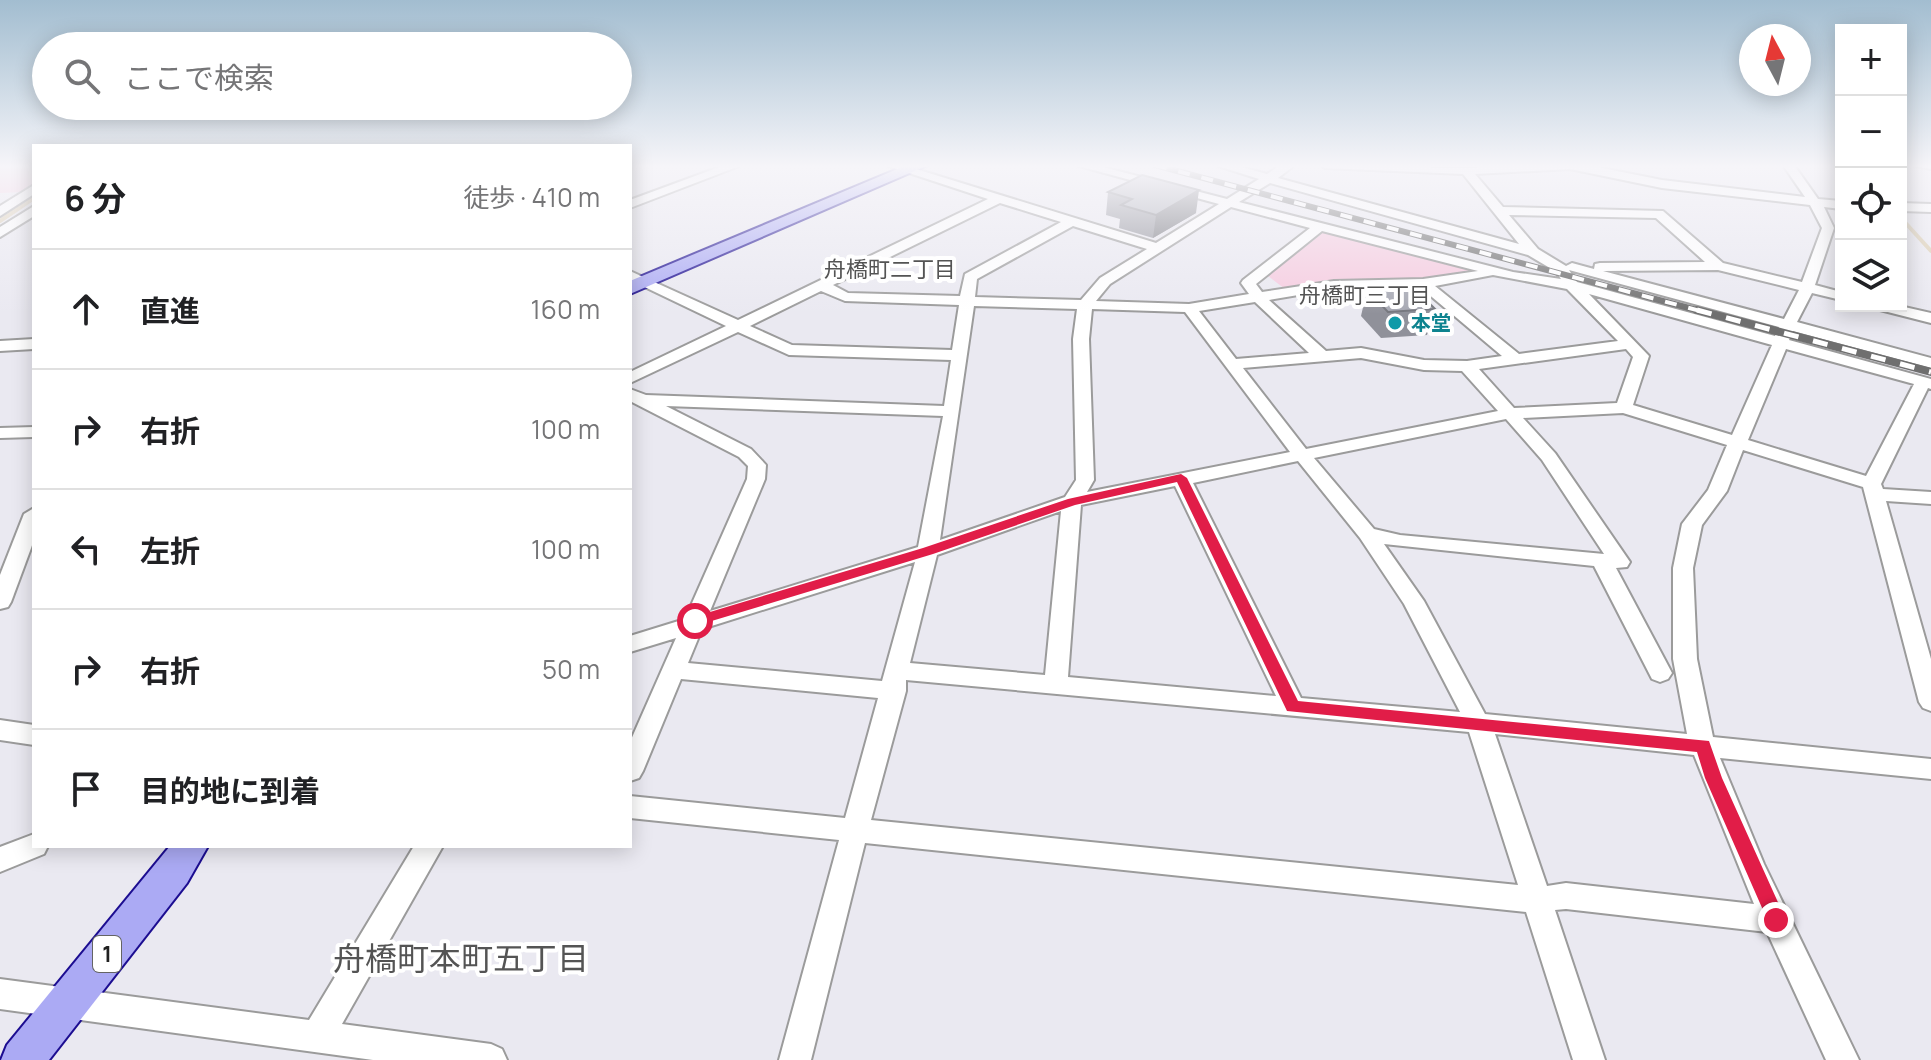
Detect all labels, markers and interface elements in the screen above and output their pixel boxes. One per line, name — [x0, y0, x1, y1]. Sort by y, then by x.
north arrow — [1739, 24, 1811, 96]
map controls — [1835, 24, 1907, 312]
button: + — [1835, 24, 1907, 96]
search box — [32, 32, 632, 120]
icon: search — [60, 54, 104, 98]
text: ここで検索 — [124, 57, 274, 98]
button: − — [1835, 96, 1907, 168]
button: locate — [1835, 168, 1907, 240]
text: 6 分 — [64, 175, 126, 221]
text: 徒歩 · 410 m — [463, 179, 600, 215]
button: layers — [1835, 240, 1907, 312]
district label: 舟橋町二丁目 — [824, 254, 956, 284]
district label: 舟橋町三丁目 — [1299, 280, 1431, 310]
icon: ahead — [64, 287, 108, 331]
text: 直進 — [140, 290, 200, 331]
text: 160 m — [531, 291, 600, 327]
place label: 本堂 — [1411, 309, 1451, 336]
marker: 本堂 — [1386, 314, 1404, 332]
icon: right — [64, 407, 108, 451]
text: 右折 — [140, 410, 200, 451]
text: 100 m — [531, 411, 600, 447]
icon: left — [64, 527, 108, 571]
text: 左折 — [140, 530, 200, 571]
text: 100 m — [531, 531, 600, 567]
route start — [677, 603, 713, 639]
icon: right — [64, 647, 108, 691]
text: 右折 — [140, 650, 200, 691]
text: 50 m — [542, 651, 600, 687]
icon: arrive — [64, 767, 108, 811]
text: 目的地に到着 — [140, 770, 320, 811]
route end — [1758, 902, 1794, 938]
road number: 1 — [93, 936, 121, 972]
district label: 舟橋町本町五丁目 — [333, 936, 589, 980]

